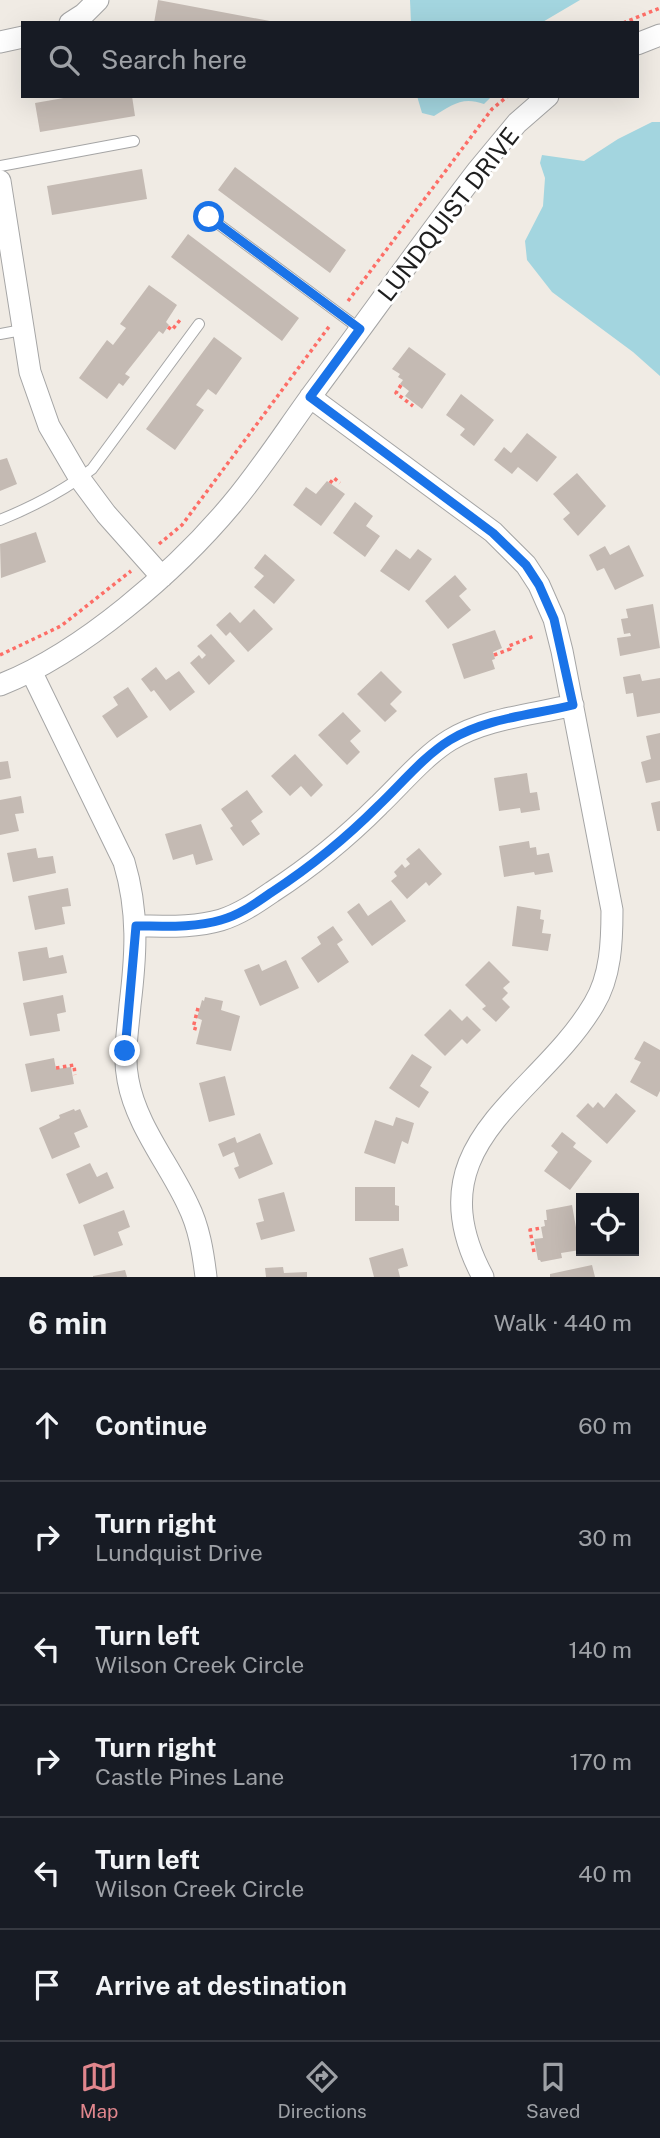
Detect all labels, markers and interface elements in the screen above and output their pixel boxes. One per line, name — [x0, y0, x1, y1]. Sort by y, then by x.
search box — [21, 21, 639, 98]
icon: search — [45, 41, 83, 79]
text: Search here — [101, 44, 247, 75]
street label: LUNDQUIST DRIVE — [372, 122, 524, 306]
route start — [193, 201, 224, 232]
route end — [109, 1035, 140, 1066]
map controls — [576, 1193, 639, 1256]
button: locate — [576, 1193, 639, 1256]
text: 6 min — [28, 1305, 107, 1341]
text: Walk · 440 m — [494, 1309, 632, 1336]
icon: ahead — [28, 1406, 66, 1444]
text: Continue — [95, 1410, 207, 1441]
text: 60 m — [578, 1412, 632, 1439]
text: Turn right — [95, 1508, 217, 1539]
icon: right — [28, 1518, 66, 1556]
text: 30 m — [578, 1524, 632, 1551]
text: Lundquist Drive — [95, 1539, 263, 1566]
text: Turn left — [95, 1620, 200, 1651]
icon: left — [28, 1630, 66, 1668]
text: 140 m — [569, 1636, 632, 1663]
text: Wilson Creek Circle — [95, 1651, 304, 1678]
text: Turn right — [95, 1732, 217, 1763]
icon: right — [28, 1742, 66, 1780]
text: 170 m — [570, 1748, 632, 1775]
text: Castle Pines Lane — [95, 1763, 284, 1790]
text: Turn left — [95, 1844, 200, 1875]
icon: left — [28, 1854, 66, 1892]
text: 40 m — [578, 1860, 632, 1887]
text: Wilson Creek Circle — [95, 1875, 304, 1902]
icon: arrive — [28, 1966, 66, 2004]
text: Arrive at destination — [95, 1970, 347, 2001]
tab: Map — [80, 2058, 118, 2122]
tab: Directions — [277, 2058, 367, 2122]
tab: Saved — [526, 2058, 580, 2122]

